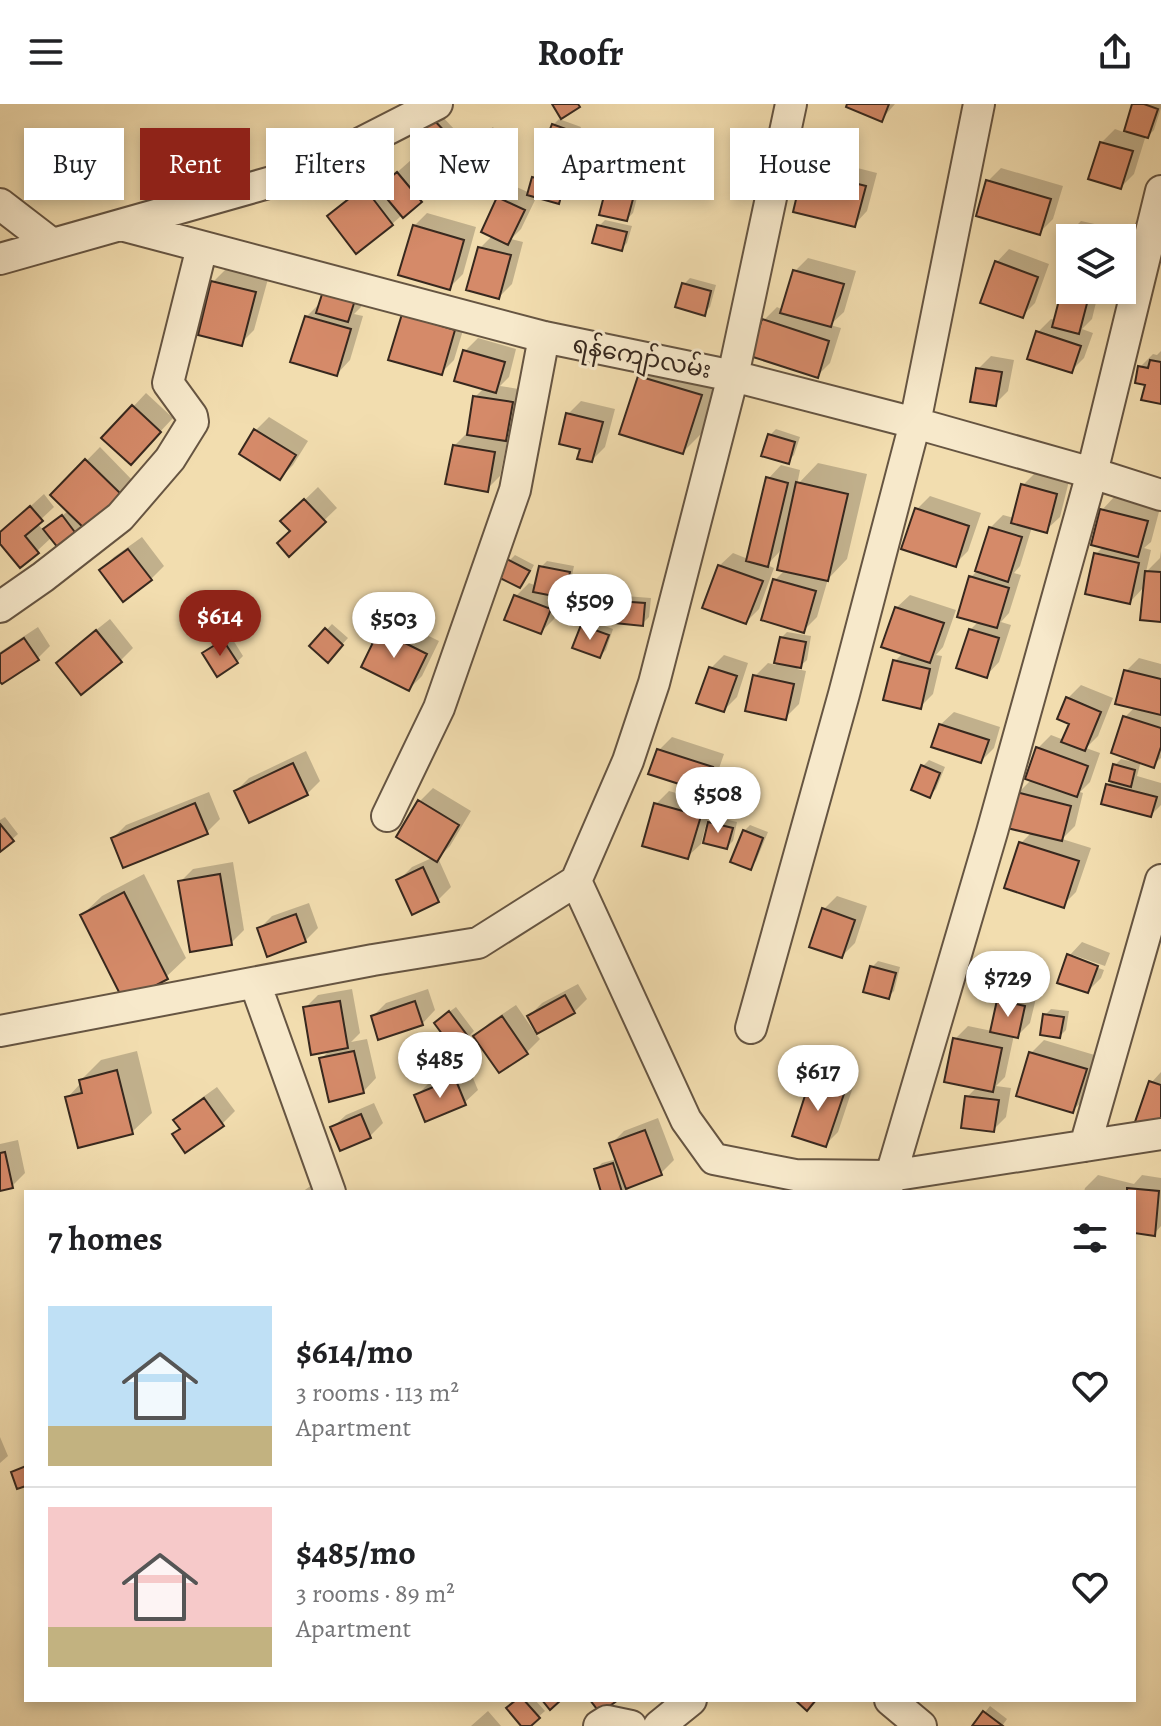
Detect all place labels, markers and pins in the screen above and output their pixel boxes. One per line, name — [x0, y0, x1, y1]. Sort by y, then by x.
pin: $509 — [543, 574, 637, 642]
pin: $614 — [173, 590, 267, 658]
pin: $503 — [347, 592, 441, 660]
pin: $508 — [671, 767, 765, 835]
pin: $729 — [961, 951, 1055, 1019]
pin: $485 — [393, 1032, 487, 1100]
pin: $617 — [771, 1045, 865, 1113]

